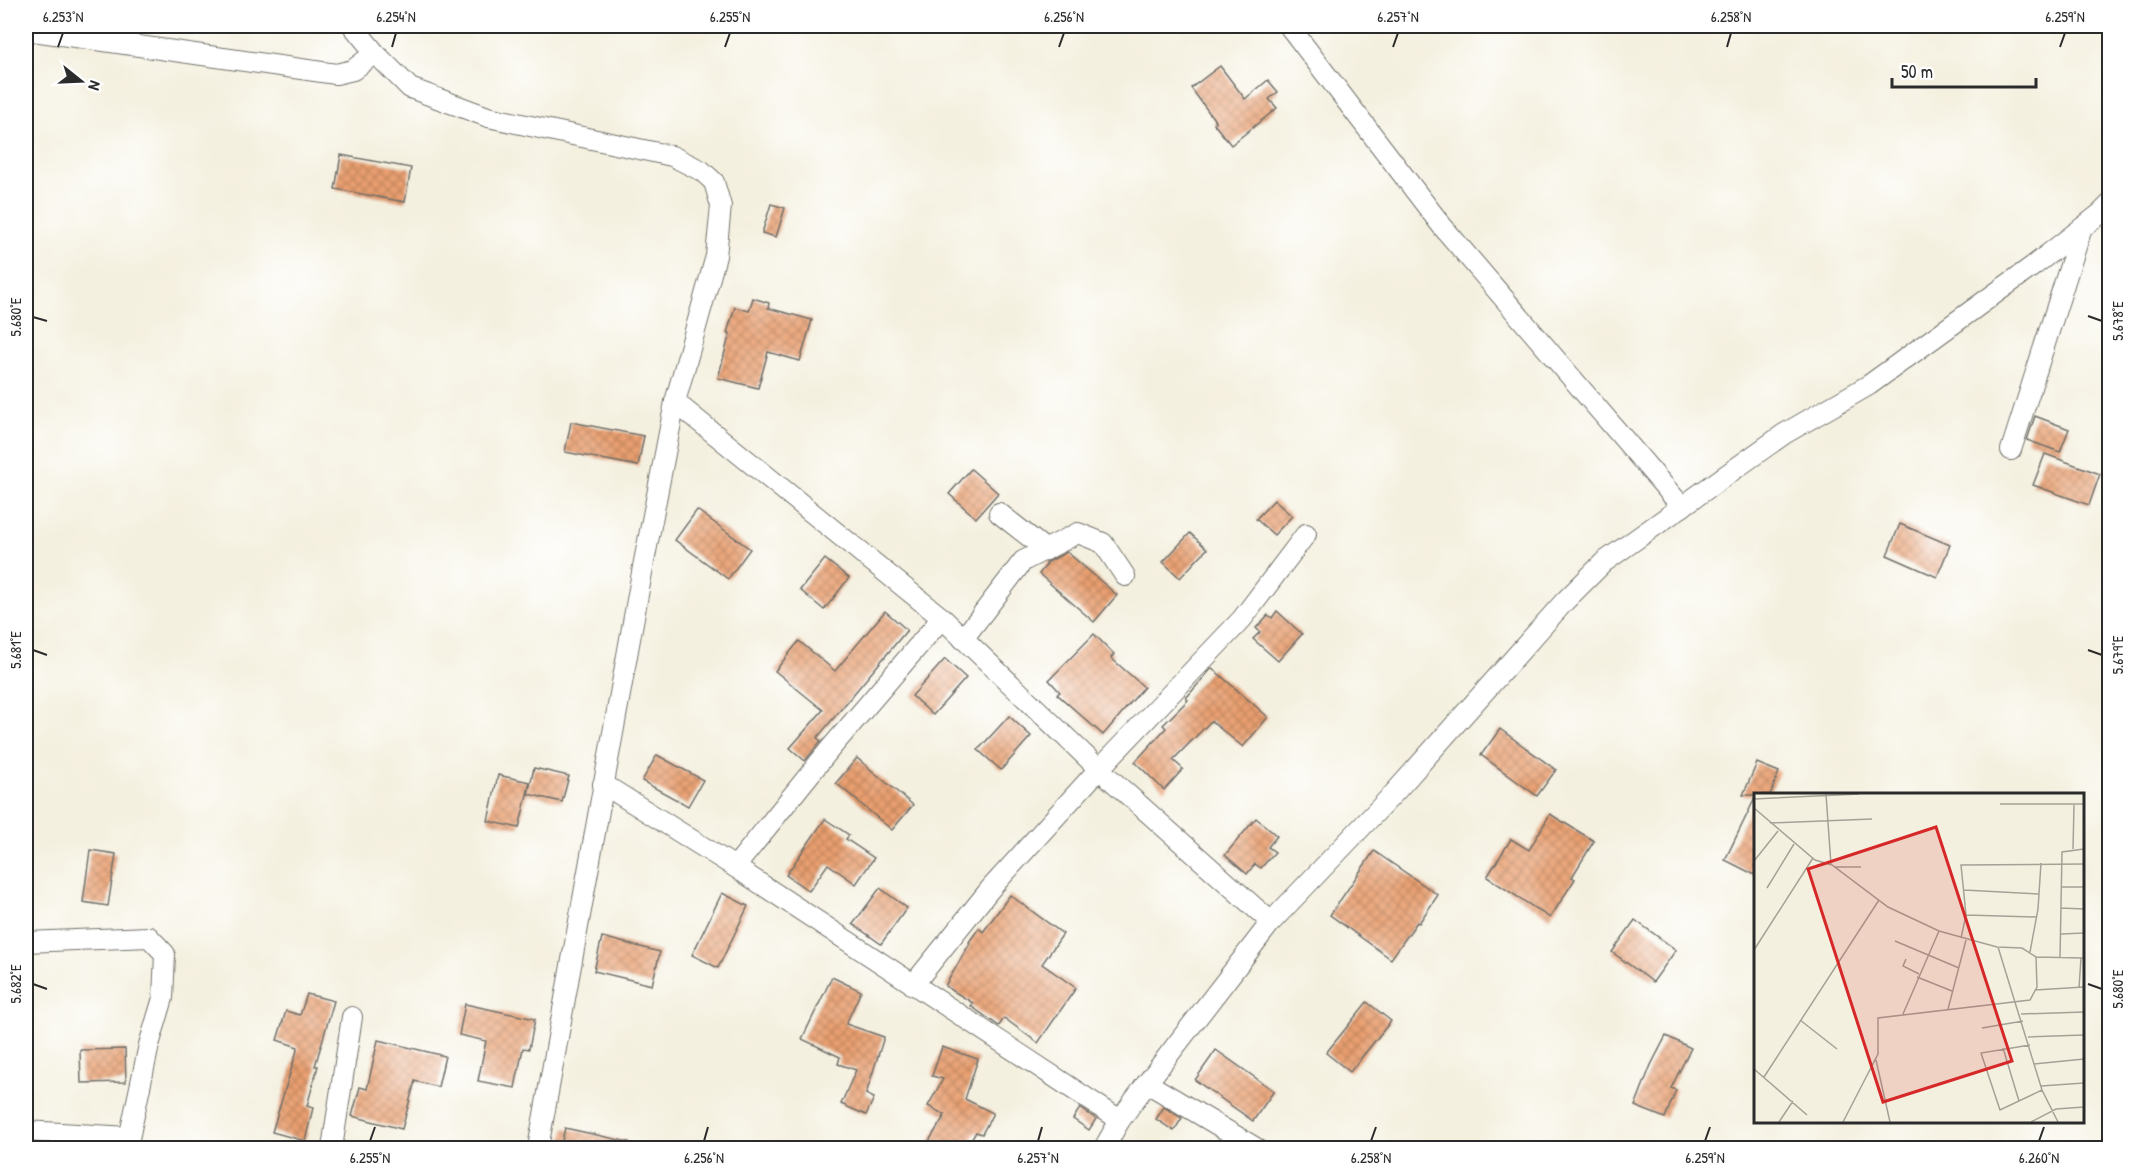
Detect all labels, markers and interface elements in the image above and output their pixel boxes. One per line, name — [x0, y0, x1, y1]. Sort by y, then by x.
text: 6.253°N — [43, 6, 83, 27]
text: 6.254°N — [376, 6, 416, 27]
text: 6.255°N — [710, 6, 750, 27]
text: 6.256°N — [1044, 6, 1084, 27]
text: 6.257°N — [1377, 6, 1419, 27]
text: 6.258°N — [1711, 6, 1751, 27]
text: 6.259°N — [2045, 6, 2085, 27]
north arrow — [51, 51, 111, 111]
scale bar — [1892, 51, 2036, 89]
text: 50 m — [1901, 59, 1933, 84]
text: N — [83, 78, 107, 94]
text: 5.680°E — [5, 297, 26, 336]
text: 5.678°E — [2107, 301, 2128, 341]
text: 5.681°E — [5, 631, 26, 669]
text: 5.679°E — [2107, 635, 2128, 674]
inset map — [1754, 793, 2084, 1123]
text: 5.682°E — [5, 964, 26, 1004]
text: 5.680°E — [2107, 969, 2128, 1008]
text: 6.255°N — [350, 1147, 390, 1168]
text: 6.256°N — [684, 1147, 724, 1168]
text: 6.257°N — [1017, 1147, 1059, 1168]
text: 6.258°N — [1351, 1147, 1391, 1168]
text: 6.259°N — [1685, 1147, 1725, 1168]
text: 6.260°N — [2019, 1147, 2059, 1168]

